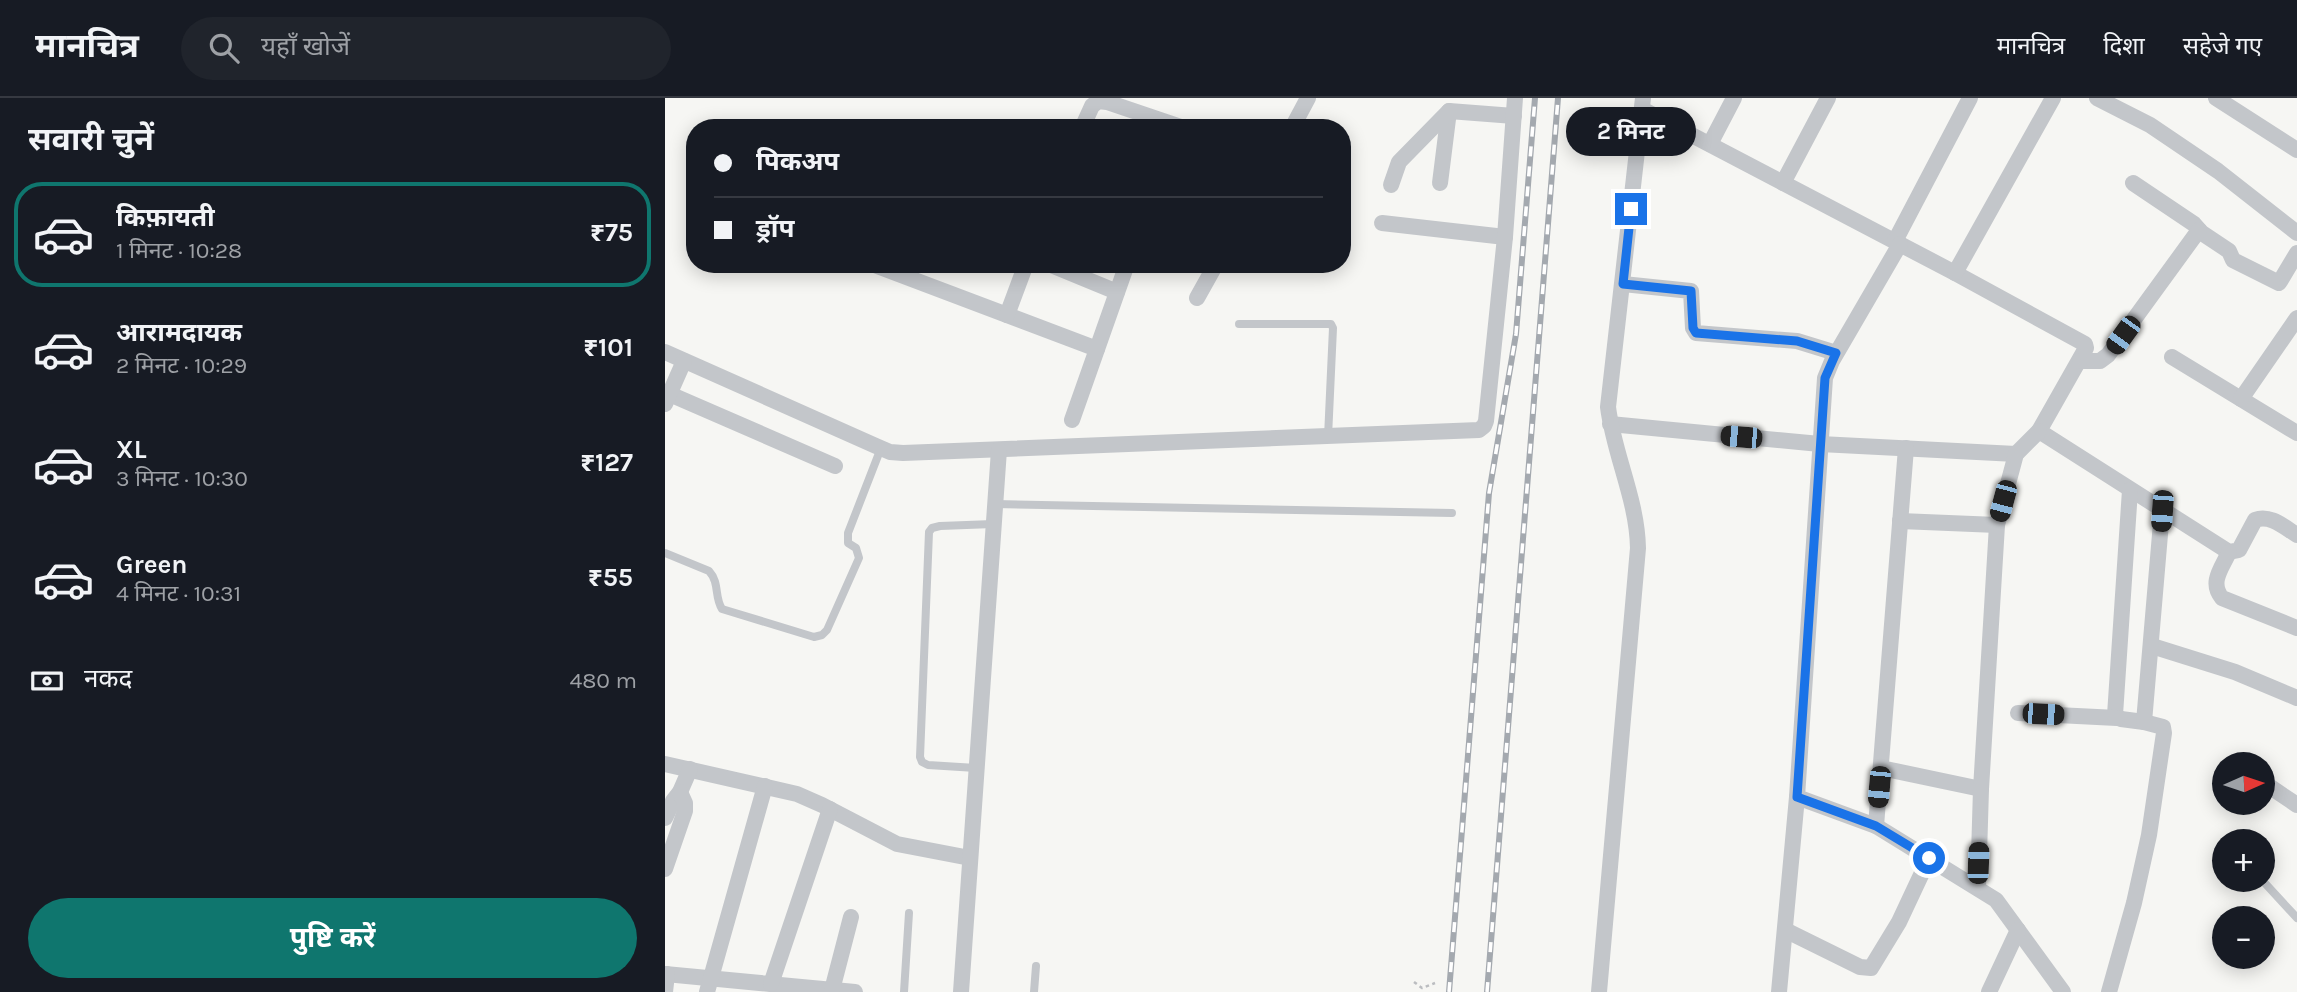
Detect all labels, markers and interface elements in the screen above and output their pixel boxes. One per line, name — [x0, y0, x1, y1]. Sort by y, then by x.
search box — [181, 17, 671, 80]
text: मानचित्र — [35, 27, 139, 65]
icon: search — [205, 29, 243, 67]
text: यहाँ खोजें — [261, 31, 350, 62]
text: मानचित्र — [1997, 32, 2065, 60]
text: दिशा — [2103, 32, 2145, 60]
text: सहेजे गए — [2183, 32, 2262, 60]
callout: 2 मिनट — [1566, 108, 1696, 156]
text: 2 मिनट — [1597, 118, 1665, 145]
text: सवारी चुनें — [28, 121, 154, 158]
text: पिकअप — [756, 146, 839, 177]
route end — [1615, 193, 1647, 225]
text: किफ़ायती — [116, 202, 215, 233]
icon: car — [32, 203, 95, 266]
text: ड्रॉप — [756, 213, 794, 244]
text: ₹75 — [590, 217, 633, 248]
text: 1 मिनट · 10:28 — [116, 237, 242, 264]
car — [2103, 312, 2144, 358]
text: आरामदायक — [116, 317, 242, 348]
icon: car — [32, 318, 95, 381]
text: ₹101 — [583, 332, 633, 363]
text: 2 मिनट · 10:29 — [116, 352, 247, 379]
car — [1720, 425, 1763, 449]
icon: car — [32, 433, 95, 496]
text: XL — [116, 434, 147, 465]
text: ₹127 — [580, 447, 633, 478]
text: 3 मिनट · 10:30 — [116, 465, 248, 492]
car — [1988, 478, 2019, 524]
car — [2151, 489, 2174, 533]
icon: car — [32, 548, 95, 611]
text: Green — [116, 549, 188, 580]
text: ₹55 — [588, 562, 633, 593]
text: 4 मिनट · 10:31 — [116, 580, 241, 607]
icon: cash — [28, 662, 66, 700]
text: नकद — [84, 663, 132, 694]
text: 480 m — [569, 667, 637, 694]
car — [2022, 702, 2065, 726]
north arrow — [2212, 752, 2275, 816]
map controls — [2212, 752, 2275, 969]
car — [1867, 765, 1892, 809]
button: + — [2212, 829, 2275, 892]
route start — [1913, 842, 1945, 874]
car — [1967, 842, 1990, 884]
button: पुष्टि करें — [28, 898, 637, 978]
button: − — [2212, 906, 2275, 969]

